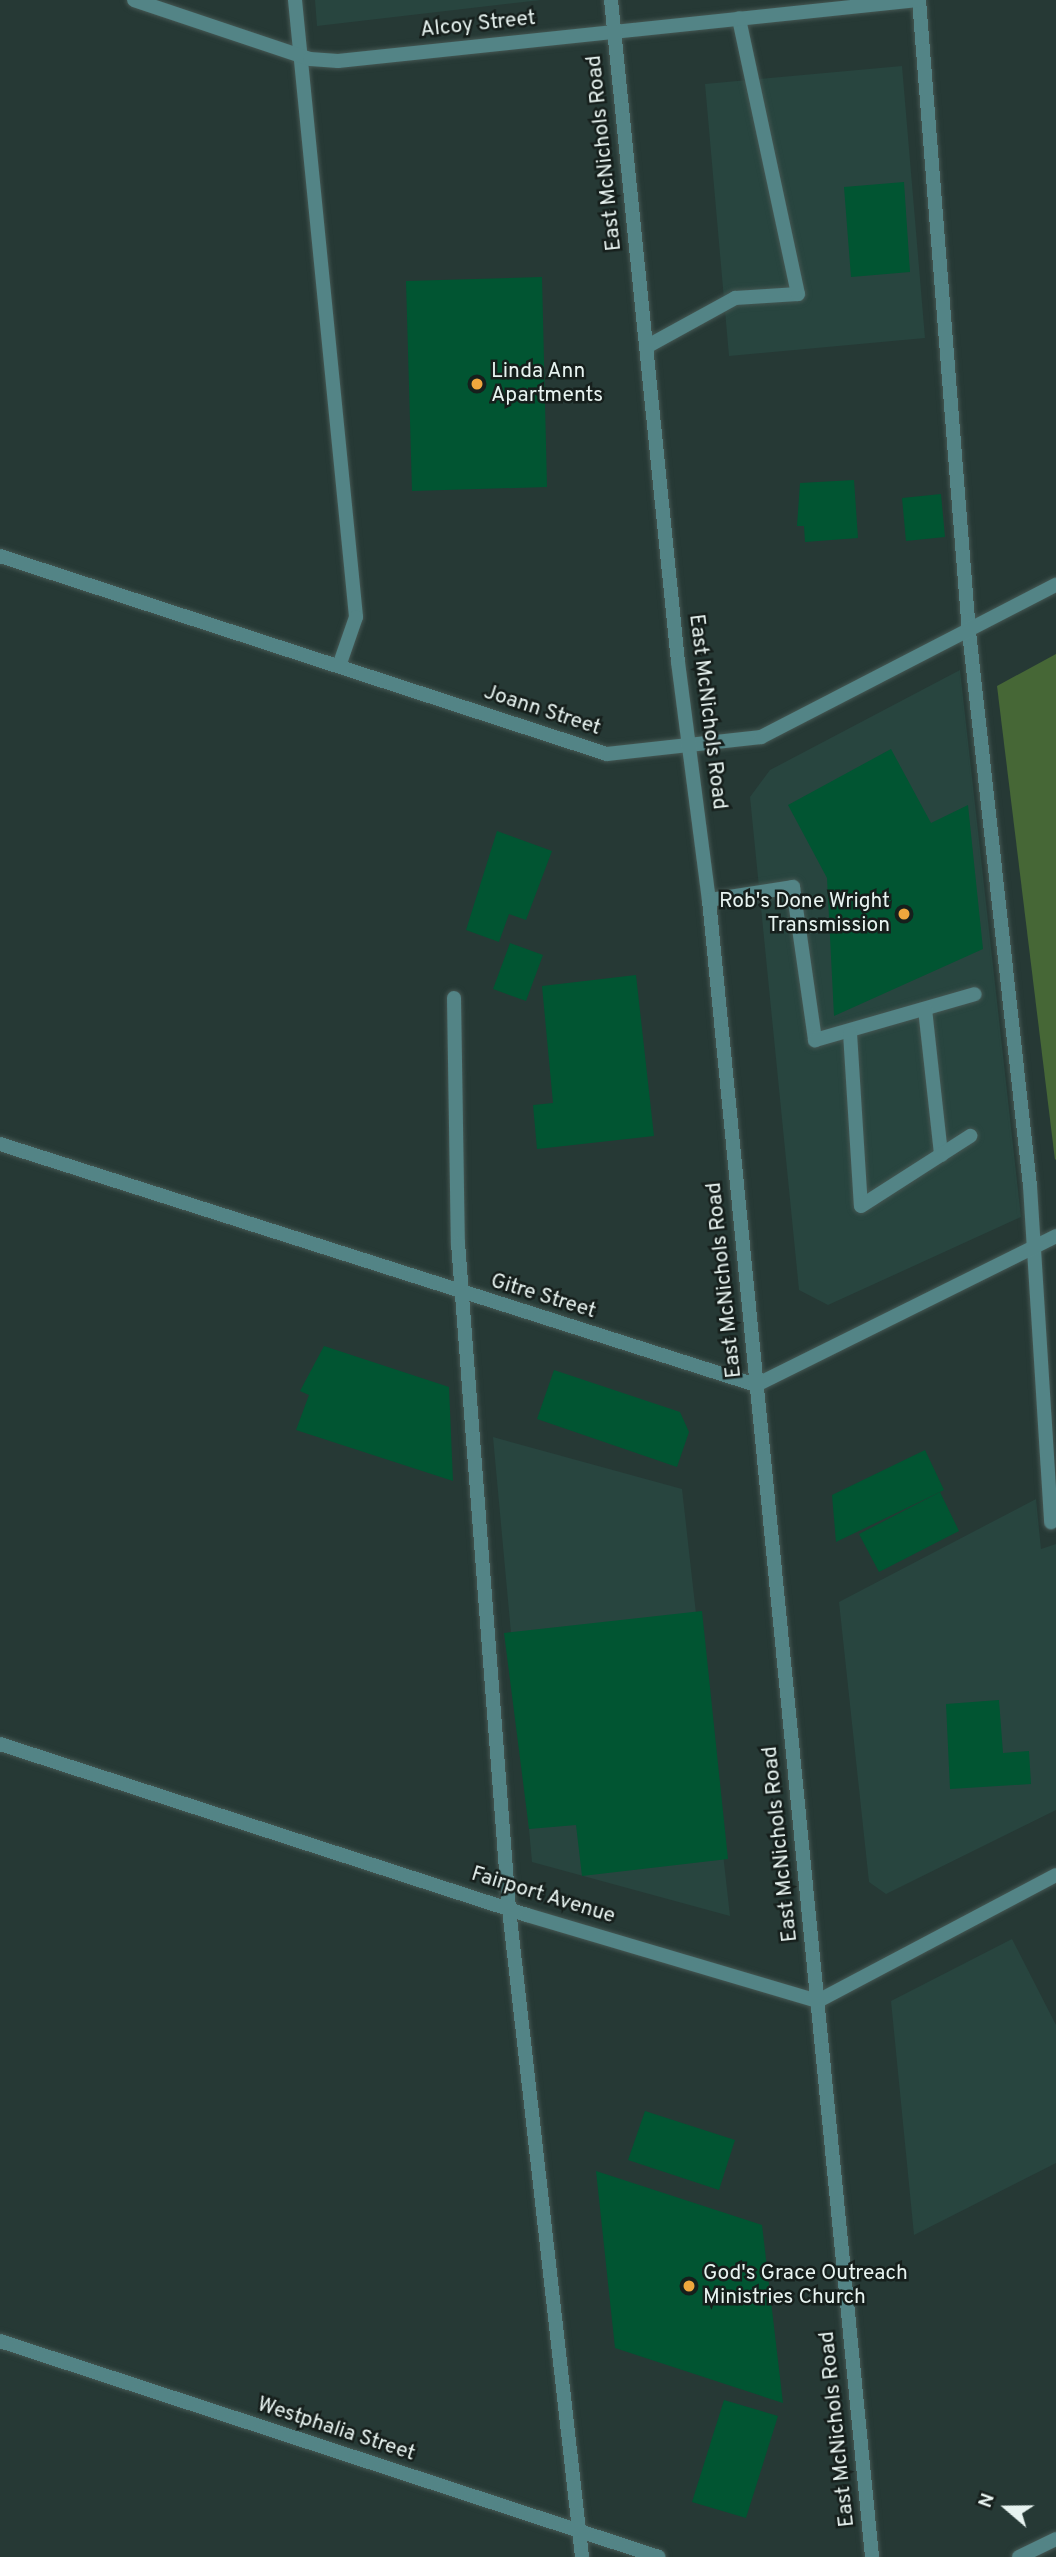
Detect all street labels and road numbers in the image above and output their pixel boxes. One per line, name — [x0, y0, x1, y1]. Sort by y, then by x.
street label: Alcoy Street — [419, 6, 537, 44]
street label: East McNichols Road — [582, 54, 628, 252]
street label: East McNichols Road — [682, 613, 732, 811]
street label: Joann Street — [480, 680, 604, 742]
street label: East McNichols Road — [702, 1181, 748, 1379]
street label: Gitre Street — [487, 1269, 599, 1325]
street label: East McNichols Road — [758, 1745, 804, 1943]
street label: Fairport Avenue — [468, 1862, 618, 1930]
street label: East McNichols Road — [815, 2330, 861, 2528]
street label: Westphalia Street — [254, 2393, 418, 2467]

